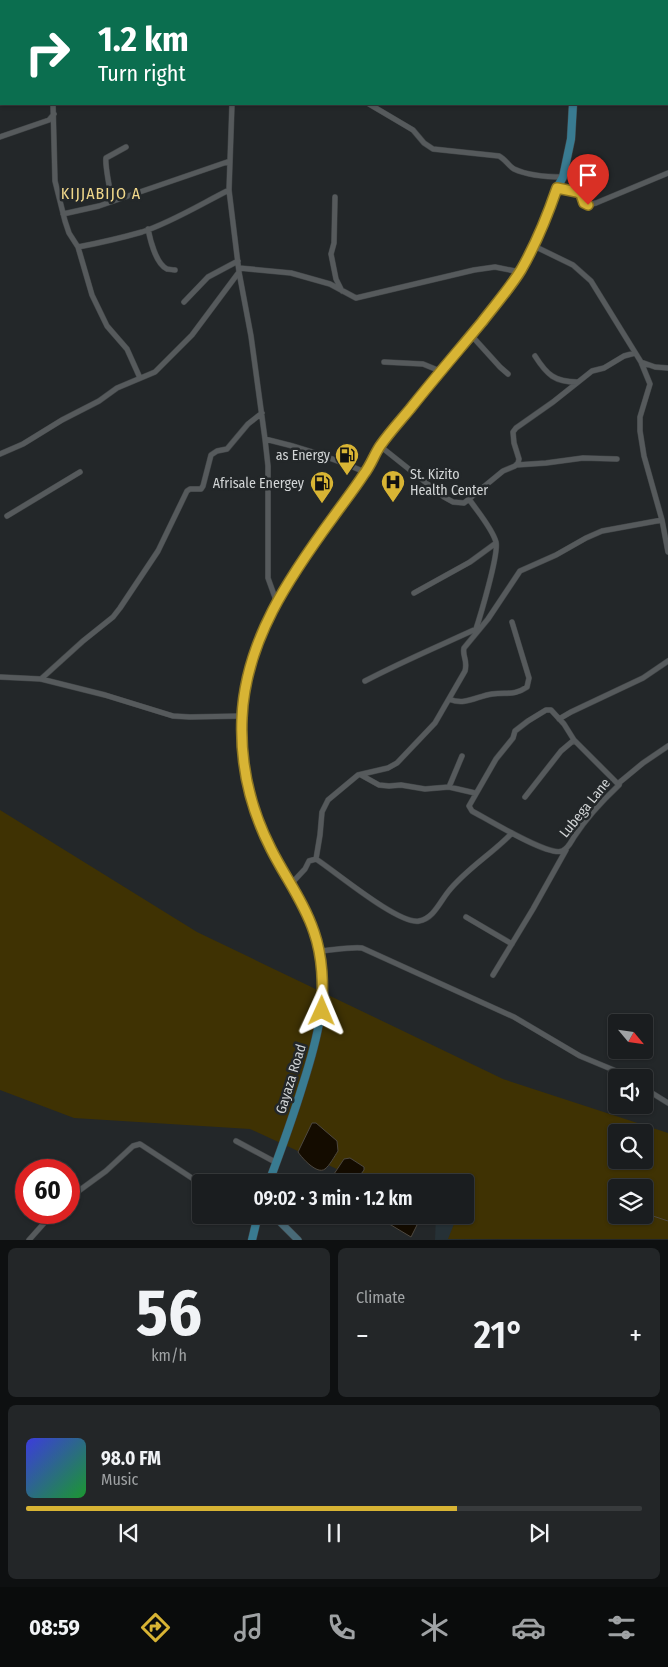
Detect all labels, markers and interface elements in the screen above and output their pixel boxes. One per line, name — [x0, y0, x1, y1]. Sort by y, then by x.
text: 1.2 km — [98, 18, 189, 60]
icon: right — [15, 20, 80, 85]
text: Turn right — [98, 60, 186, 87]
pin — [567, 154, 609, 205]
icon: arrive — [574, 161, 602, 189]
district label: KIJJABIJO A — [61, 184, 141, 203]
fuel station icon: as Energy — [334, 442, 360, 476]
place label: as Energy — [276, 447, 331, 464]
place label: St. Kizito Health Center — [410, 466, 488, 499]
hospital icon: St. Kizito Health Center — [380, 469, 406, 503]
fuel station icon: Afrisale Energey — [309, 470, 335, 504]
place label: Afrisale Energey — [213, 475, 305, 492]
street label: Lubega Lane — [556, 775, 614, 841]
position arrow — [295, 984, 347, 1036]
north arrow — [608, 1014, 652, 1059]
map controls — [608, 1014, 653, 1224]
street label: Gayaza Road — [272, 1042, 310, 1116]
button: sound — [608, 1069, 653, 1114]
button: search — [608, 1124, 653, 1169]
speed limit sign: 60 — [15, 1159, 80, 1224]
button: layers — [608, 1179, 653, 1224]
text: 09:02 · 3 min · 1.2 km — [253, 1187, 413, 1210]
text: 56 — [136, 1274, 202, 1352]
text: Climate — [356, 1288, 405, 1307]
text: 21° — [474, 1312, 524, 1358]
text: − — [356, 1319, 369, 1352]
text: + — [629, 1319, 642, 1352]
text: km/h — [151, 1346, 187, 1365]
text: 98.0 FM — [101, 1447, 161, 1470]
text: Music — [101, 1470, 138, 1489]
icon: previous — [115, 1519, 143, 1547]
icon: pause — [320, 1519, 348, 1547]
icon: next — [525, 1519, 553, 1547]
icon: directions — [138, 1610, 173, 1645]
icon: music — [231, 1610, 266, 1645]
icon: phone — [324, 1610, 359, 1645]
icon: climate — [417, 1610, 452, 1645]
icon: car — [511, 1610, 546, 1645]
icon: filters — [604, 1610, 639, 1645]
text: 08:59 — [29, 1614, 80, 1641]

